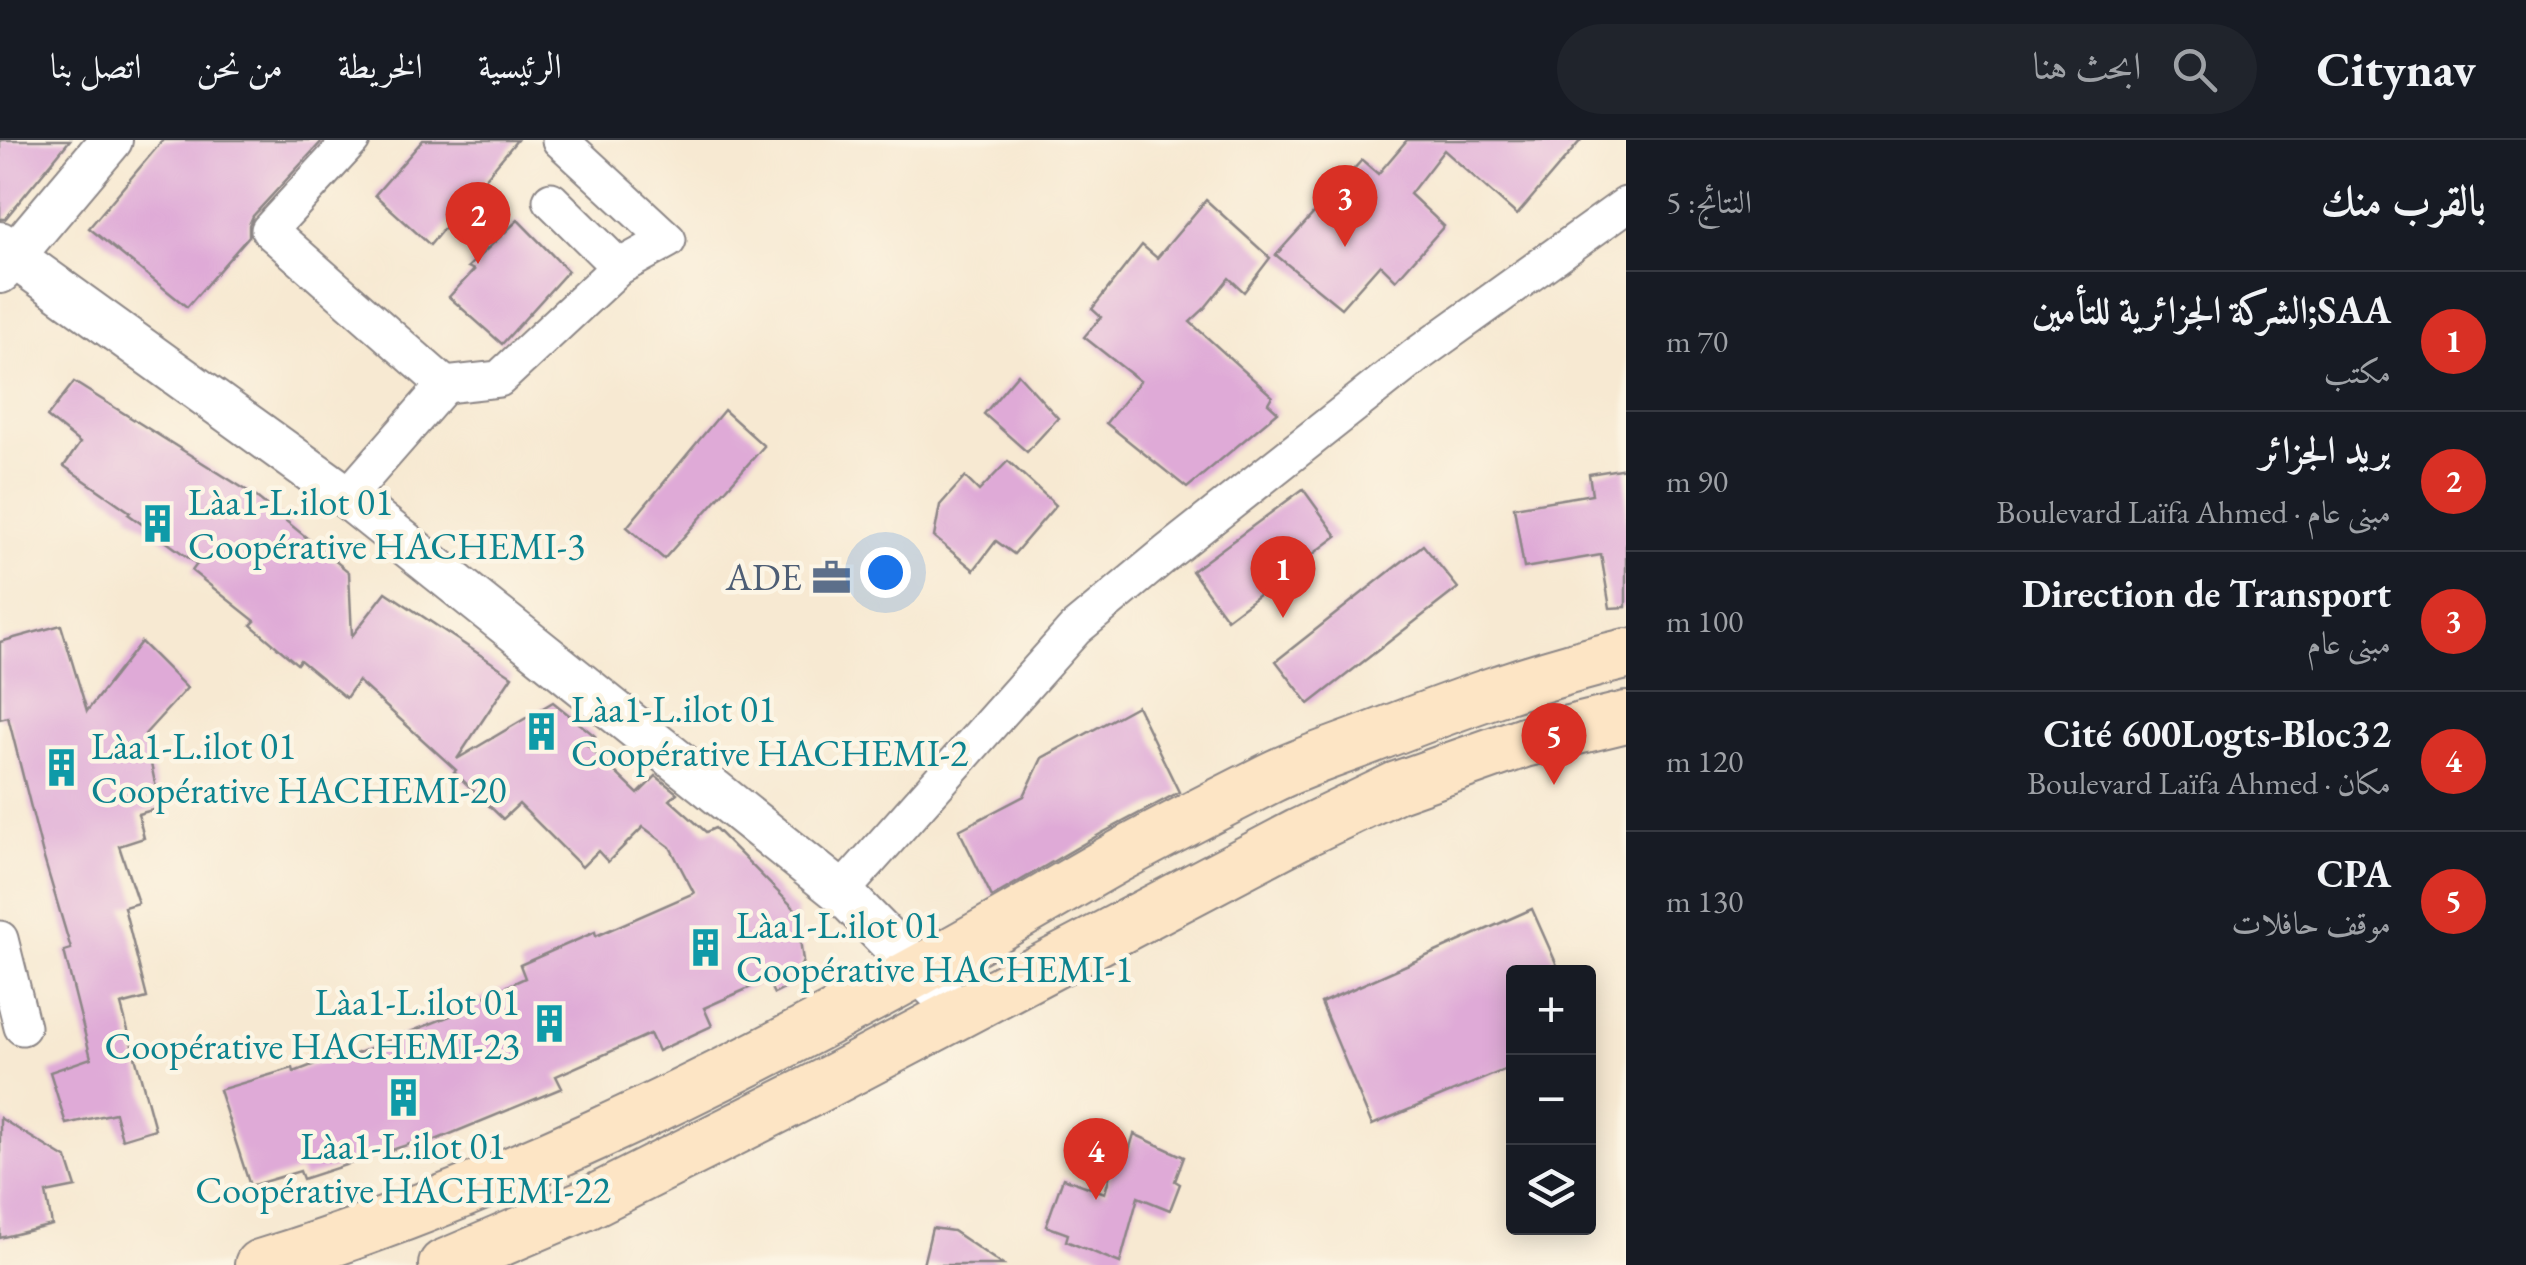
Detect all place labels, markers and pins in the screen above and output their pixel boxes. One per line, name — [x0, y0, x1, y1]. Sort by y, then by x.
pin: 3 — [1312, 164, 1378, 247]
pin: 2 — [446, 182, 510, 264]
place label: Làa1-L.ilot 01 Coopérative HACHEMI-3 — [188, 477, 585, 570]
building icon: Làa1-L.ilot 01 Coopérative HACHEMI-3 — [137, 503, 179, 545]
pin: 1 — [1250, 536, 1316, 618]
place label: ADE — [725, 552, 802, 601]
office icon: ADE — [811, 556, 853, 598]
place label: Làa1-L.ilot 01 Coopérative HACHEMI-2 — [571, 684, 968, 777]
pin: 5 — [1522, 702, 1586, 785]
building icon: Làa1-L.ilot 01 Coopérative HACHEMI-2 — [520, 710, 562, 752]
place label: Làa1-L.ilot 01 Coopérative HACHEMI-20 — [91, 721, 507, 814]
building icon: Làa1-L.ilot 01 Coopérative HACHEMI-20 — [40, 747, 82, 789]
place label: Làa1-L.ilot 01 Coopérative HACHEMI-1 — [736, 900, 1133, 993]
building icon: Làa1-L.ilot 01 Coopérative HACHEMI-1 — [685, 926, 727, 968]
place label: Làa1-L.ilot 01 Coopérative HACHEMI-23 — [104, 977, 520, 1070]
building icon: Làa1-L.ilot 01 Coopérative HACHEMI-23 — [529, 1003, 571, 1045]
building icon: Làa1-L.ilot 01 Coopérative HACHEMI-22 — [382, 1076, 424, 1118]
pin: 4 — [1064, 1118, 1128, 1200]
place label: Làa1-L.ilot 01 Coopérative HACHEMI-22 — [195, 1121, 611, 1214]

